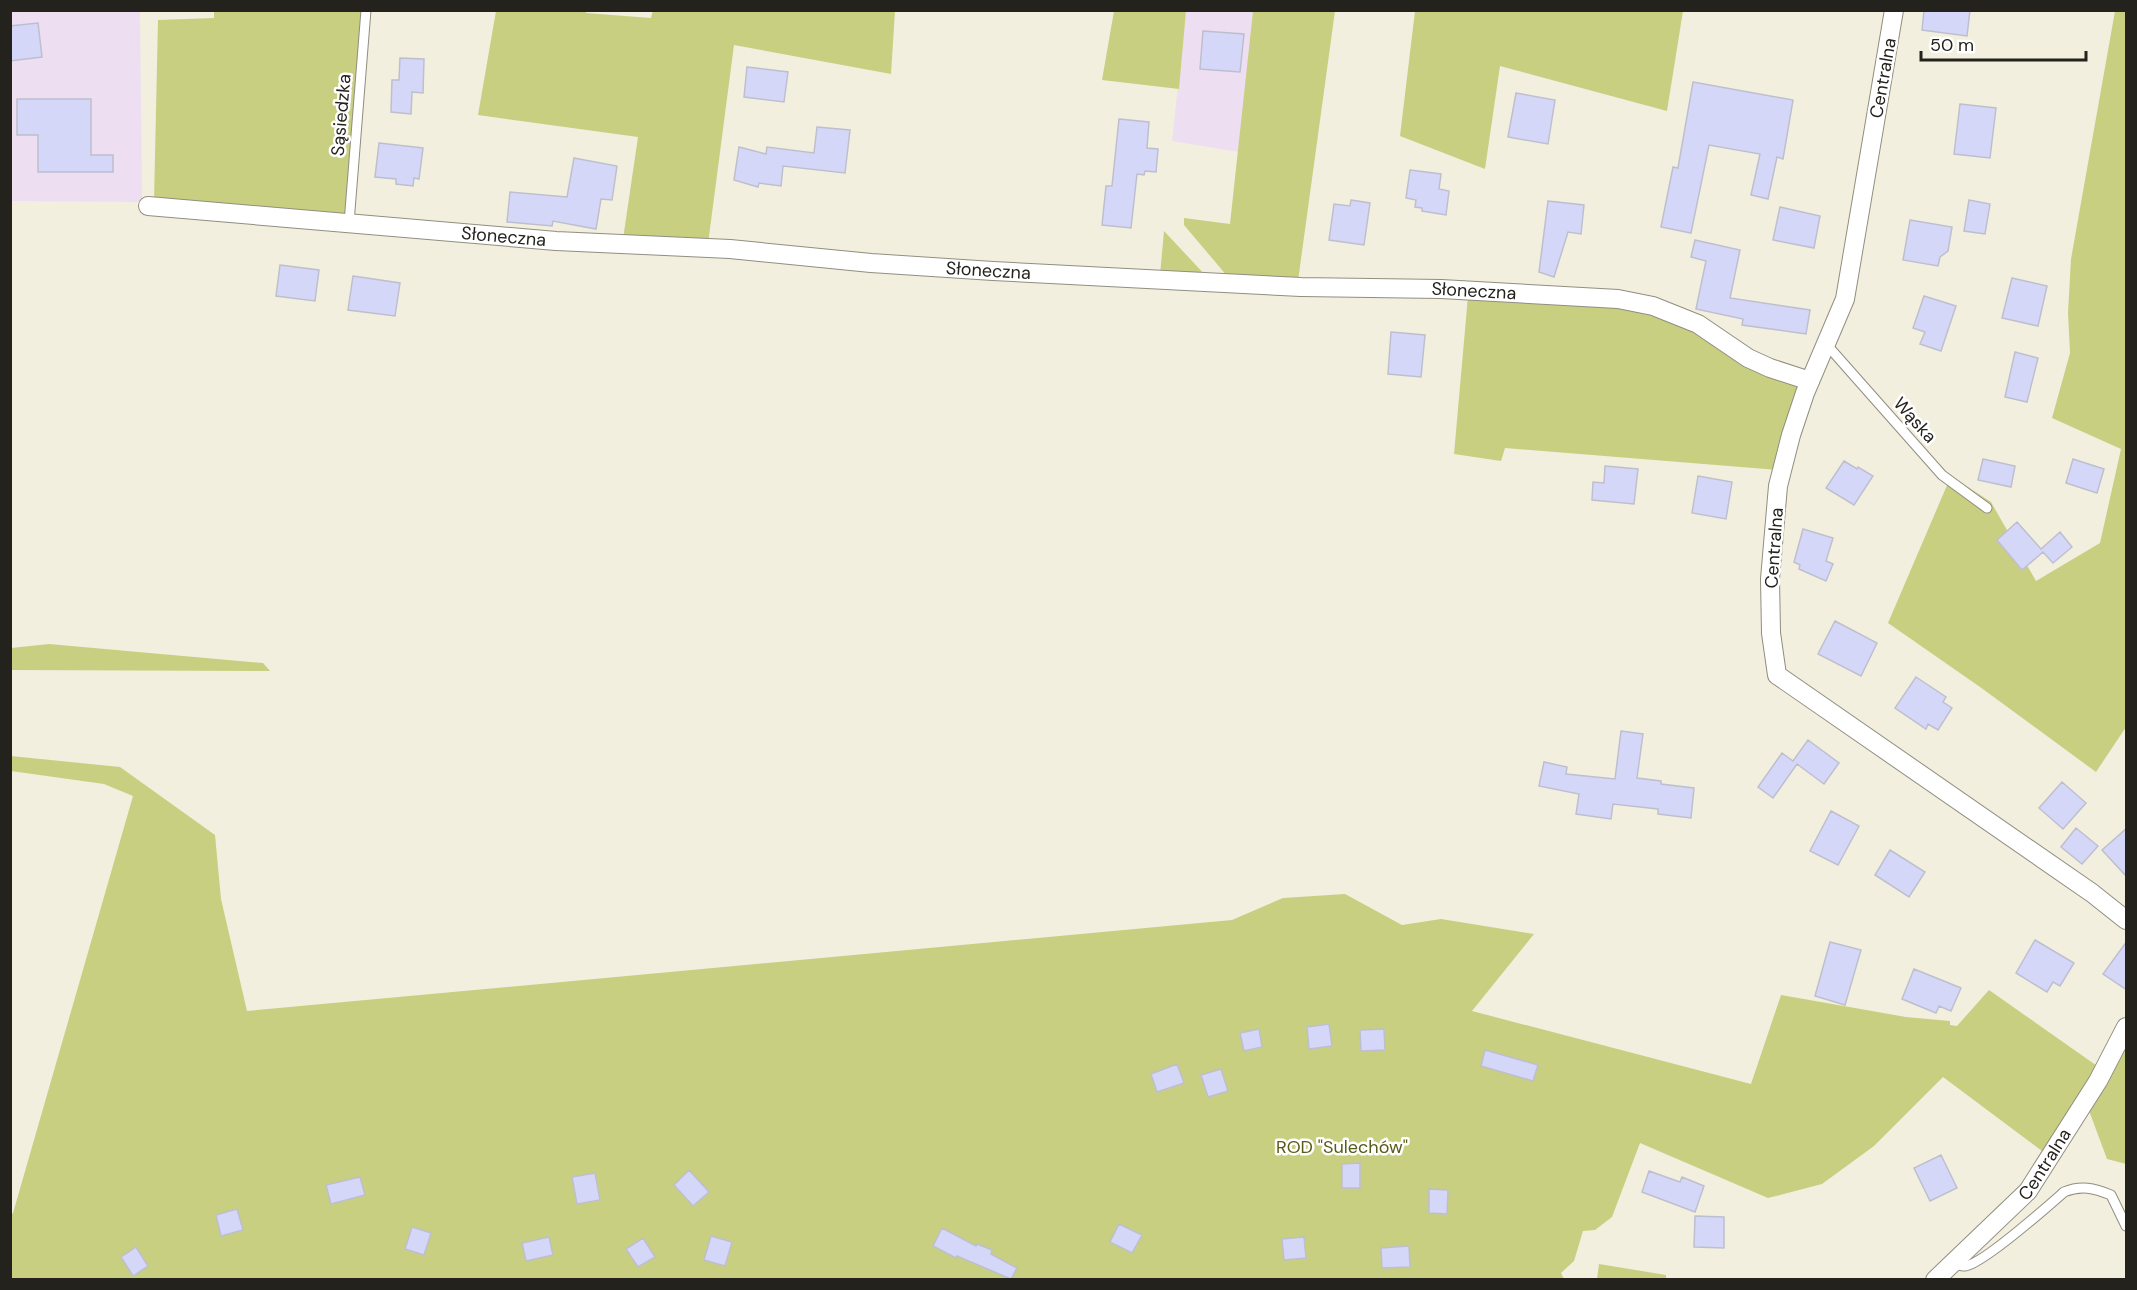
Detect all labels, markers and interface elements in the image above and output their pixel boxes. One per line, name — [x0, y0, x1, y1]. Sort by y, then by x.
scale bar — [1921, 24, 2086, 62]
text: 50 m — [1930, 33, 1974, 57]
street label: Centralna — [1864, 36, 1902, 120]
street label: Sąsiedzka — [325, 73, 357, 157]
street label: Słoneczna — [460, 221, 547, 252]
street label: Słoneczna — [945, 256, 1031, 285]
street label: Słoneczna — [1431, 277, 1517, 305]
street label: Wąska — [1888, 392, 1942, 448]
street label: Centralna — [1759, 507, 1789, 589]
street label: Centralna — [2013, 1124, 2077, 1206]
park label: ROD "Sulechów" — [1276, 1135, 1408, 1159]

